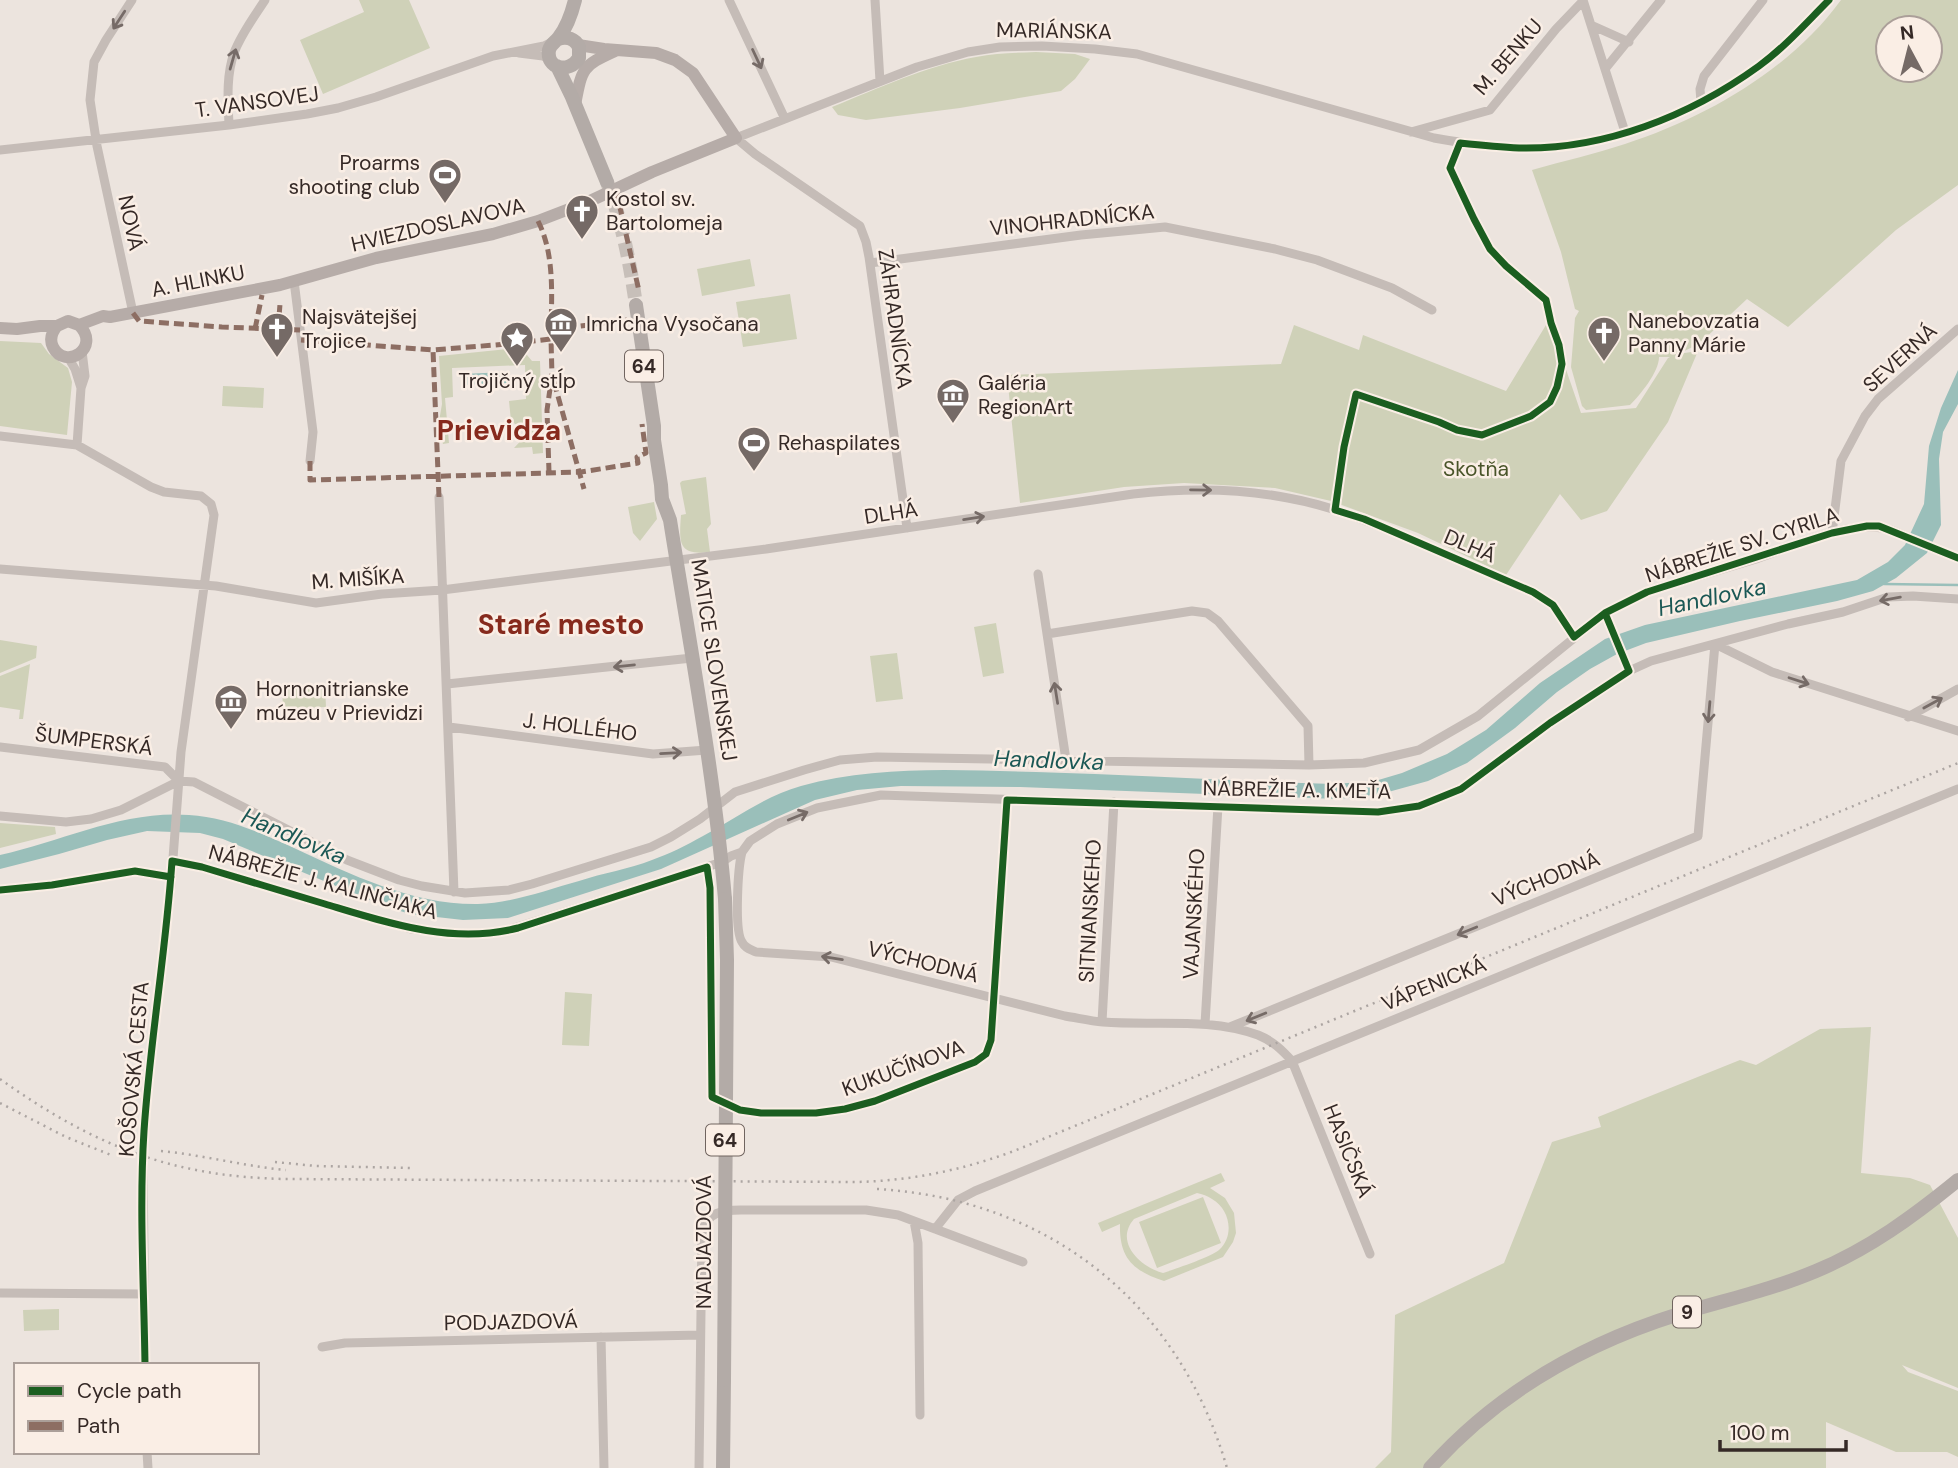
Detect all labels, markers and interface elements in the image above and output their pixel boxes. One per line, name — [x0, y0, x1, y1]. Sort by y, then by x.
one-way arrow — [111, 10, 126, 29]
street label: M. BENKU — [1467, 13, 1549, 101]
north arrow — [1874, 14, 1944, 84]
street label: MARIÁNSKA — [996, 16, 1112, 46]
text: N — [1899, 19, 1915, 46]
one-way arrow — [228, 48, 241, 70]
one-way arrow — [751, 48, 765, 69]
street label: T. VANSOVEJ — [193, 79, 321, 125]
place label: Proarms shooting club — [288, 149, 420, 201]
sports icon: Proarms shooting club — [426, 156, 464, 205]
place label: Kostol sv. Bartolomeja — [606, 185, 723, 237]
street label: HVIEZDOSLAVOVA — [348, 191, 528, 259]
church icon: Kostol sv. Bartolomeja — [563, 192, 601, 241]
street label: NOVÁ — [111, 193, 151, 253]
street label: VINOHRADNÍCKA — [988, 197, 1156, 243]
street label: ZÁHRADNÍCKA — [871, 247, 919, 391]
street label: A. HLINKU — [149, 258, 247, 304]
place label: Najsvätejšej Trojice — [302, 303, 417, 355]
museum icon: Imricha Vysočana — [542, 305, 580, 354]
place label: Nanebovzatia Panny Márie — [1628, 307, 1760, 359]
church icon: Najsvätejšej Trojice — [258, 310, 296, 359]
place label: Imricha Vysočana — [586, 310, 759, 338]
church icon: Nanebovzatia Panny Márie — [1585, 314, 1623, 363]
street label: SEVERNÁ — [1857, 317, 1943, 399]
place icon: Trojičný stĺp — [498, 319, 536, 368]
road number: 64 — [625, 350, 663, 382]
place label: Trojičný stĺp — [458, 367, 576, 395]
place label: Galéria RegionArt — [978, 369, 1073, 421]
museum icon: Galéria RegionArt — [934, 376, 972, 425]
district label: Prievidza — [437, 412, 561, 449]
sports icon: Rehaspilates — [735, 424, 773, 473]
place label: Rehaspilates — [778, 429, 900, 457]
park label: Skotňa — [1443, 455, 1509, 483]
one-way arrow — [1189, 483, 1212, 497]
street label: DLHÁ — [862, 495, 920, 531]
street label: NÁBREŽIE SV. CYRILA — [1642, 500, 1842, 590]
one-way arrow — [962, 511, 985, 524]
street label: DLHÁ — [1440, 523, 1500, 569]
street label: MATICE SLOVENSKEJ — [684, 557, 744, 763]
street label: M. MIŠÍKA — [310, 562, 406, 596]
water label: Handlovka — [1655, 571, 1769, 623]
one-way arrow — [1879, 592, 1902, 606]
district label: Staré mesto — [478, 606, 644, 643]
one-way arrow — [614, 660, 636, 673]
place label: Hornonitrianske múzeu v Prievidzi — [256, 675, 423, 727]
one-way arrow — [1788, 676, 1810, 688]
museum icon: Hornonitrianske múzeu v Prievidzi — [212, 682, 250, 731]
one-way arrow — [1049, 682, 1062, 705]
one-way arrow — [1922, 696, 1943, 709]
one-way arrow — [1702, 700, 1715, 723]
street label: J. HOLLÉHO — [521, 706, 639, 748]
street label: ŠUMPERSKÁ — [33, 720, 155, 762]
water label: Handlovka — [993, 743, 1105, 777]
one-way arrow — [659, 747, 682, 760]
street label: NÁBREŽIE A. KMEŤA — [1202, 774, 1392, 806]
water label: Handlovka — [237, 801, 351, 871]
one-way arrow — [786, 808, 808, 821]
street label: NÁBREŽIE J. KALINČIAKA — [205, 838, 441, 926]
street label: SITNIANSKEHO — [1072, 839, 1108, 983]
street label: VÝCHODNÁ — [1488, 845, 1604, 913]
street label: VAJANSKÉHO — [1177, 848, 1211, 980]
one-way arrow — [1456, 925, 1478, 938]
street label: VÝCHODNÁ — [864, 935, 982, 989]
street label: VÁPENICKÁ — [1377, 950, 1491, 1018]
one-way arrow — [821, 951, 844, 964]
street label: KOŠOVSKÁ CESTA — [112, 980, 156, 1158]
one-way arrow — [1246, 1011, 1267, 1024]
street label: KUKUČÍNOVA — [838, 1033, 968, 1103]
street label: HASIČSKÁ — [1317, 1100, 1380, 1202]
road number: 64 — [706, 1124, 744, 1156]
street label: NADJAZDOVÁ — [690, 1175, 718, 1309]
road number: 9 — [1673, 1296, 1701, 1328]
street label: PODJAZDOVÁ — [444, 1307, 578, 1337]
legend — [14, 1363, 259, 1454]
text: Cycle path — [77, 1377, 182, 1405]
scale bar — [1720, 1408, 1846, 1452]
text: Path — [77, 1412, 120, 1440]
text: 100 m — [1730, 1419, 1790, 1447]

